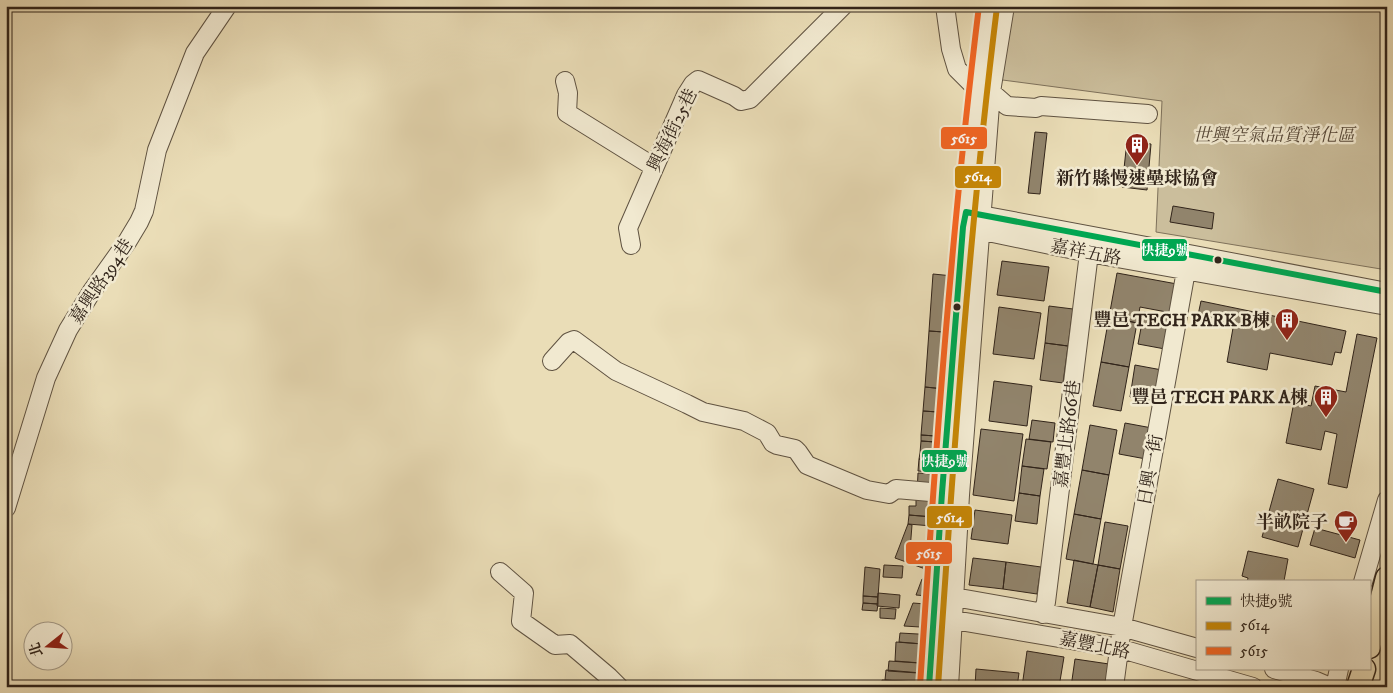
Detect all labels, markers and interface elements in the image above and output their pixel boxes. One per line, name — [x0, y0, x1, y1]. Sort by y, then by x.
street label: 興海街25巷 — [643, 85, 702, 176]
park label: 世興空氣品質淨化區 — [1193, 125, 1357, 147]
line badge: 5615 — [940, 126, 988, 150]
text: 5615 — [950, 130, 977, 148]
building icon: 新竹縣慢速壘球協會 — [1124, 132, 1150, 166]
line badge: 5614 — [954, 165, 1002, 189]
text: 5614 — [963, 168, 993, 186]
place label: 新竹縣慢速壘球協會 — [1056, 168, 1218, 190]
street label: 嘉興路394巷 — [65, 235, 138, 328]
street label: 嘉祥五路 — [1048, 235, 1123, 271]
line badge: 快捷9號 — [1141, 238, 1188, 262]
text: 快捷9號 — [1141, 242, 1190, 260]
unlabelled marker — [1213, 255, 1223, 265]
unlabelled marker — [952, 302, 962, 312]
building icon: 豐邑 TECH PARK B棟 — [1274, 307, 1300, 341]
place label: 豐邑 TECH PARK B棟 — [1094, 310, 1270, 332]
street label: 嘉豐北路66巷 — [1050, 379, 1086, 489]
building icon: 豐邑 TECH PARK A棟 — [1313, 384, 1339, 418]
place label: 豐邑 TECH PARK A棟 — [1131, 387, 1308, 409]
street label: 日興一街 — [1134, 433, 1168, 508]
line badge: 快捷9號 — [921, 449, 968, 473]
text: 快捷9號 — [921, 453, 970, 471]
line badge: 5614 — [926, 505, 973, 529]
text: 5614 — [935, 509, 965, 527]
cafe icon: 半畝院子 — [1333, 509, 1359, 543]
place label: 半畝院子 — [1256, 512, 1328, 534]
line badge: 5615 — [905, 541, 953, 565]
text: 5615 — [915, 545, 942, 563]
legend — [1196, 580, 1370, 670]
text: 快捷9號 — [1240, 592, 1293, 611]
text: 5614 — [1240, 616, 1270, 635]
north arrow — [22, 620, 72, 670]
street label: 嘉豐北路 — [1057, 628, 1132, 664]
text: 北 — [26, 640, 47, 659]
text: 5615 — [1240, 642, 1269, 661]

